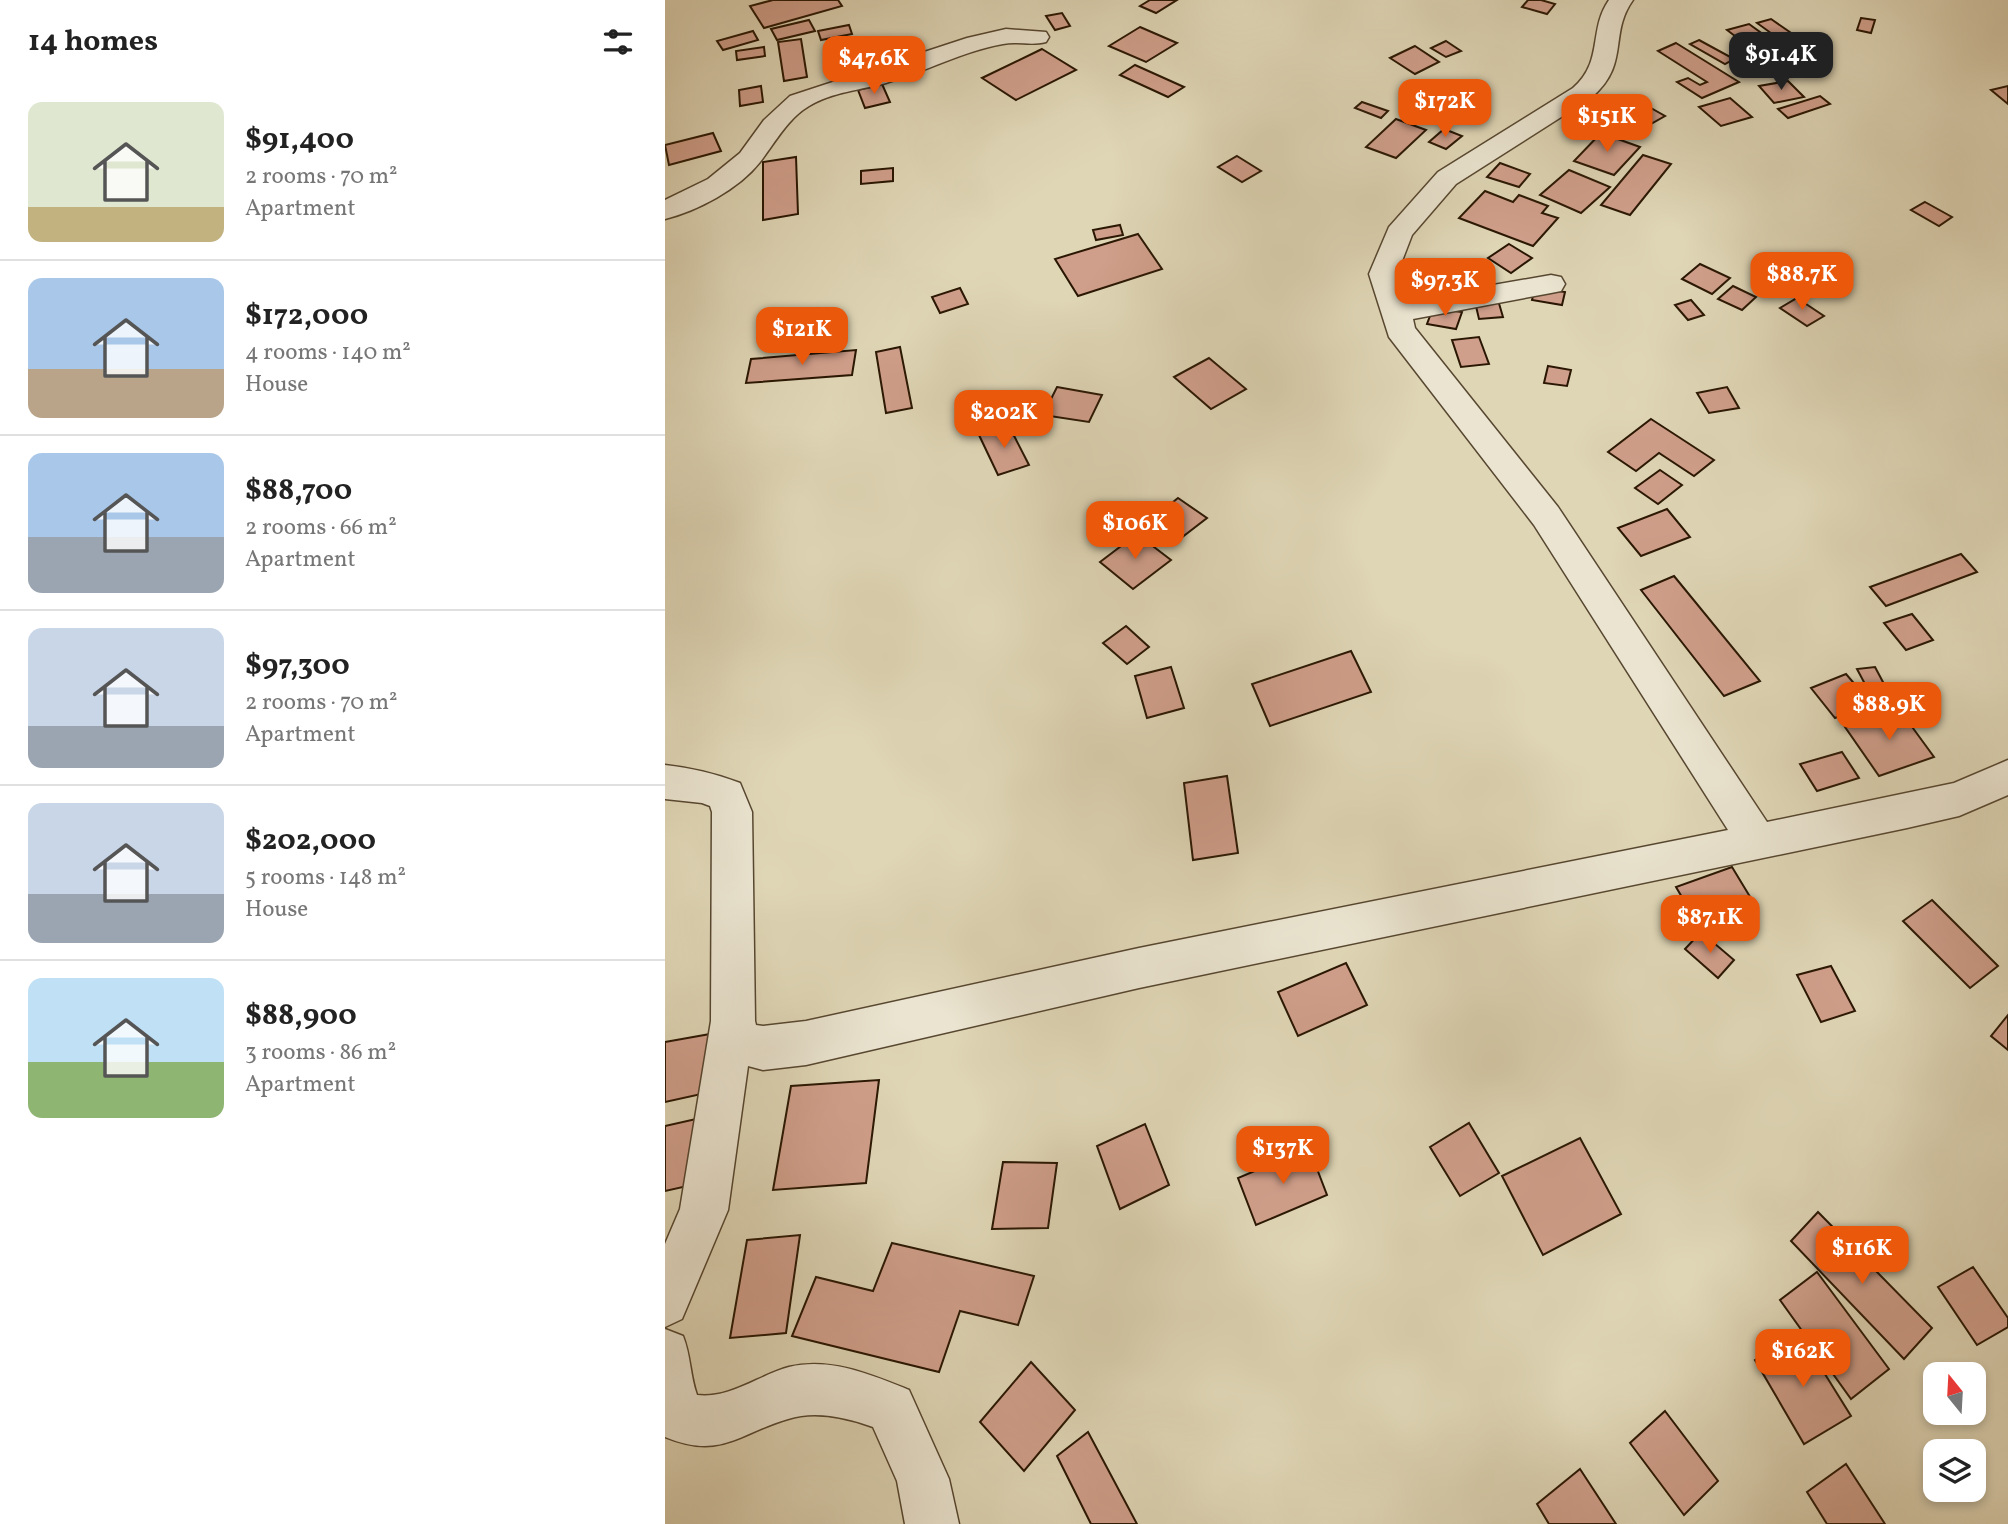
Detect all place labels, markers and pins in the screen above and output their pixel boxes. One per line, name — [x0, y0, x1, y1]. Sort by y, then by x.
pin: $91.4K — [1724, 32, 1838, 92]
pin: $47.6K — [817, 36, 931, 96]
pin: $172K — [1396, 80, 1494, 139]
pin: $151K — [1558, 94, 1656, 154]
pin: $88.7K — [1745, 252, 1859, 312]
pin: $97.3K — [1388, 258, 1502, 318]
pin: $121K — [753, 308, 851, 367]
pin: $202K — [955, 391, 1053, 450]
pin: $106K — [1086, 502, 1184, 561]
pin: $88.9K — [1832, 682, 1946, 742]
pin: $87.1K — [1653, 895, 1767, 955]
pin: $137K — [1234, 1126, 1332, 1186]
pin: $116K — [1813, 1226, 1911, 1286]
pin: $162K — [1754, 1330, 1852, 1389]

